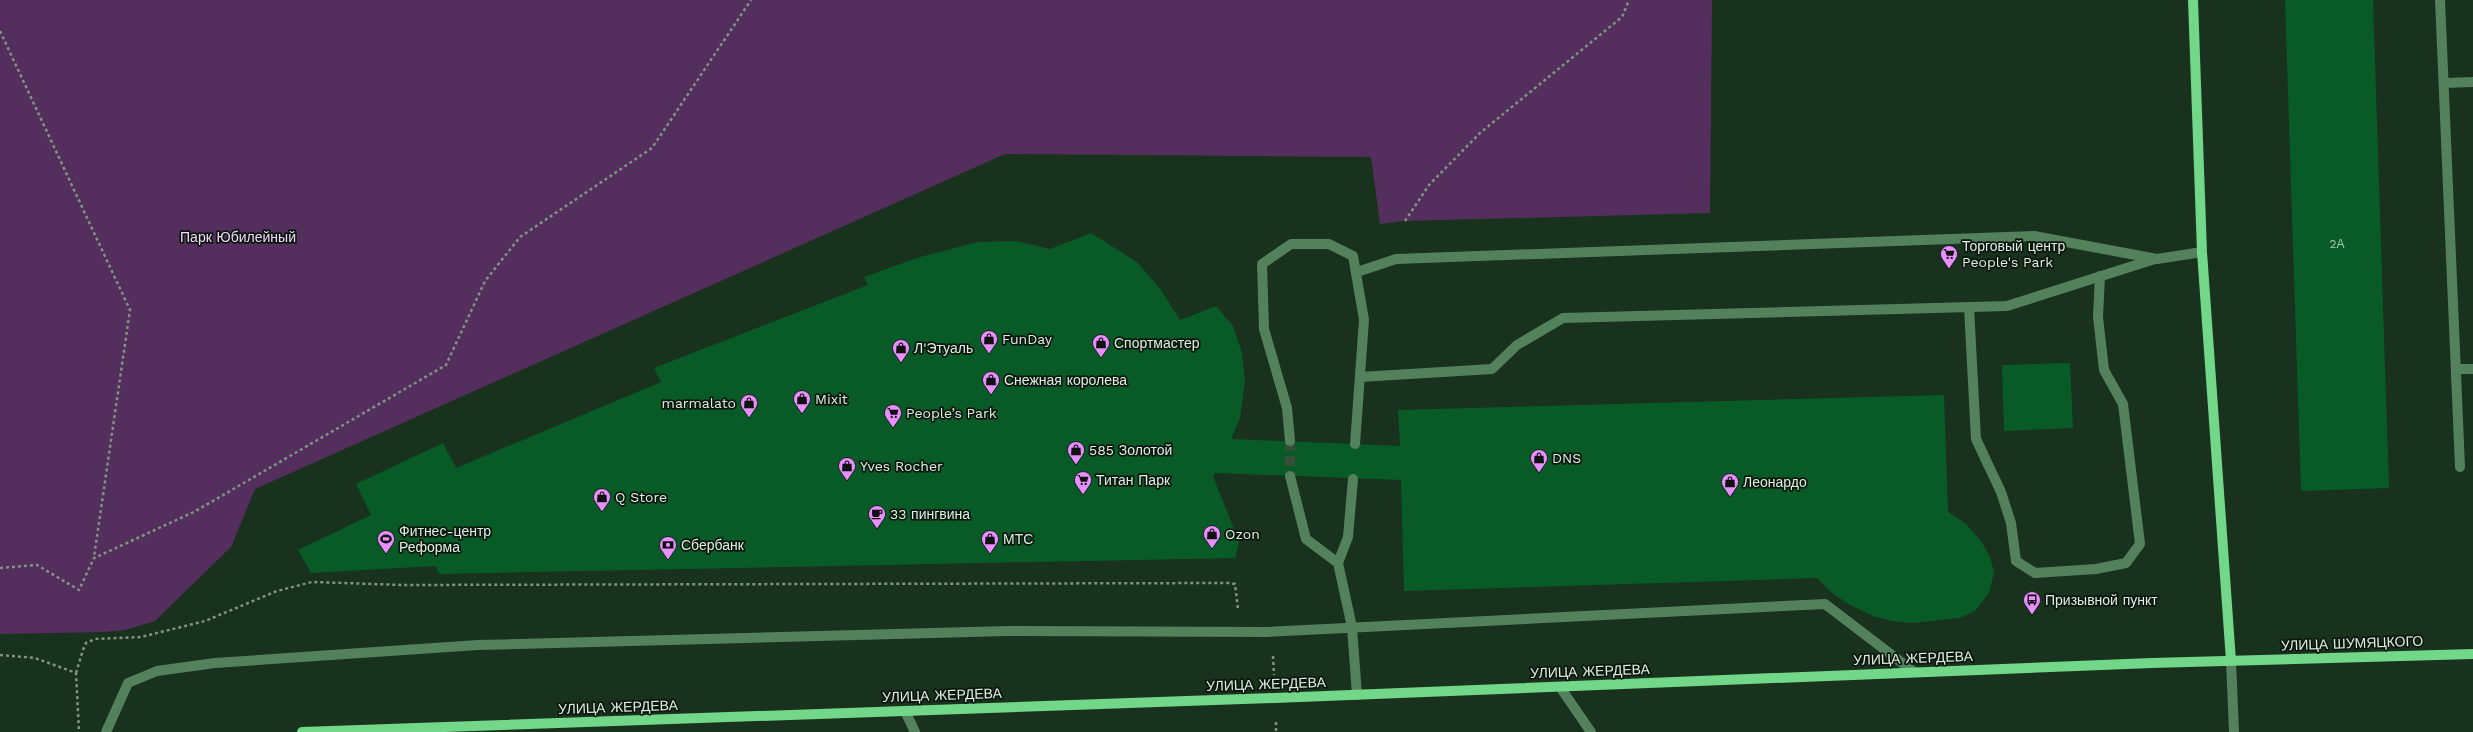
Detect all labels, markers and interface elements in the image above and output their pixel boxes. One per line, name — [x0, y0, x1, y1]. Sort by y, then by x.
park label: Парк Юбилейный — [180, 229, 296, 245]
house number: 2А — [2330, 237, 2345, 251]
place label: Торговый центр People's Park — [1962, 238, 2066, 270]
supermarket icon: Торговый центр People's Park — [1939, 244, 1959, 269]
shop icon: FunDay — [979, 329, 999, 354]
place label: FunDay — [1002, 331, 1053, 347]
shop icon: Спортмастер — [1091, 333, 1111, 358]
place label: Спортмастер — [1114, 335, 1200, 351]
shop icon: Л'Этуаль — [891, 338, 911, 363]
place label: Л'Этуаль — [914, 340, 973, 356]
shop icon: Снежная королева — [981, 370, 1001, 395]
place label: Снежная королева — [1004, 372, 1127, 388]
shop icon: Mixit — [792, 389, 812, 414]
place label: Mixit — [815, 391, 848, 407]
shop icon: marmalato — [739, 393, 759, 418]
place label: marmalato — [662, 395, 736, 411]
supermarket icon: People’s Park — [883, 403, 903, 428]
place label: People’s Park — [906, 405, 997, 421]
shop icon: 585 Золотой — [1066, 440, 1086, 465]
place label: 585 Золотой — [1089, 442, 1172, 458]
shop icon: DNS — [1529, 448, 1549, 473]
place label: DNS — [1552, 450, 1581, 466]
shop icon: Yves Rocher — [837, 456, 857, 481]
place label: Yves Rocher — [860, 458, 943, 474]
supermarket icon: Титан Парк — [1073, 470, 1093, 495]
place label: Титан Парк — [1096, 472, 1171, 488]
shop icon: Леонардо — [1720, 472, 1740, 497]
place label: Леонардо — [1743, 474, 1807, 490]
shop icon: Q Store — [592, 487, 612, 512]
place label: Q Store — [615, 489, 667, 505]
cafe icon: 33 пингвина — [867, 504, 887, 529]
place label: 33 пингвина — [890, 506, 970, 522]
place label: Фитнес-центр Реформа — [399, 523, 491, 555]
shop icon: Ozon — [1202, 524, 1222, 549]
place label: Ozon — [1225, 526, 1260, 542]
sports icon: Фитнес-центр Реформа — [376, 529, 396, 554]
shop icon: МТС — [980, 529, 1000, 554]
place label: МТС — [1003, 531, 1033, 547]
bank icon: Сбербанк — [658, 535, 678, 560]
place label: Сбербанк — [681, 537, 745, 553]
bus stop icon: Призывной пункт — [2022, 590, 2042, 615]
place label: Призывной пункт — [2045, 592, 2158, 608]
street label: УЛИЦА ШУМЯЦКОГО — [2280, 633, 2424, 653]
street label: УЛИЦА ЖЕРДЕВА — [1853, 648, 1974, 668]
street label: УЛИЦА ЖЕРДЕВА — [1530, 661, 1651, 681]
street label: УЛИЦА ЖЕРДЕВА — [1206, 674, 1327, 694]
street label: УЛИЦА ЖЕРДЕВА — [882, 685, 1003, 705]
street label: УЛИЦА ЖЕРДЕВА — [558, 697, 679, 717]

